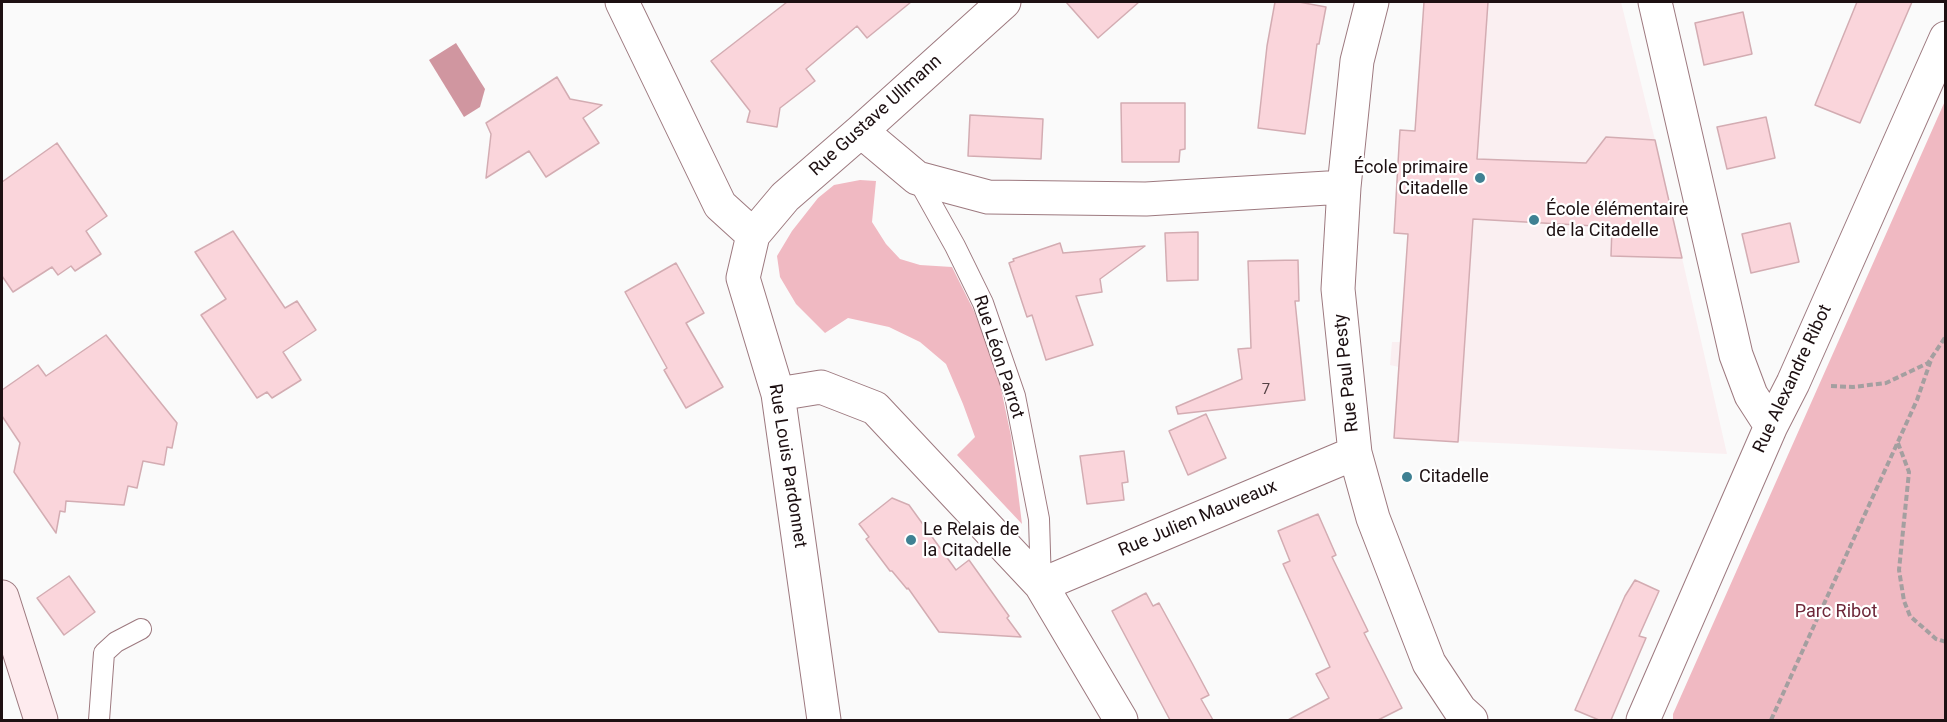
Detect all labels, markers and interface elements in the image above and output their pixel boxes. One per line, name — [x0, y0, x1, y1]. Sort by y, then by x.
street label: Rue Gustave Ullmann — [805, 51, 947, 181]
place label: École primaire Citadelle — [1354, 157, 1468, 200]
marker: École primaire Citadelle — [1473, 171, 1487, 185]
place label: École élémentaire de la Citadelle — [1546, 199, 1688, 242]
marker: École élémentaire de la Citadelle — [1527, 213, 1541, 227]
street label: Rue Léon Parrot — [968, 293, 1028, 421]
street label: Rue Alexandre Ribot — [1749, 301, 1837, 457]
street label: Rue Paul Pesty — [1330, 313, 1364, 433]
house number: 7 — [1262, 381, 1270, 399]
street label: Rue Louis Pardonnet — [763, 382, 811, 550]
place label: Citadelle — [1419, 466, 1489, 488]
marker: Citadelle — [1400, 470, 1414, 484]
street label: Rue Julien Mauveaux — [1116, 476, 1280, 562]
place label: Le Relais de la Citadelle — [923, 519, 1019, 562]
marker: Le Relais de la Citadelle — [904, 533, 918, 547]
park label: Parc Ribot — [1795, 601, 1877, 623]

